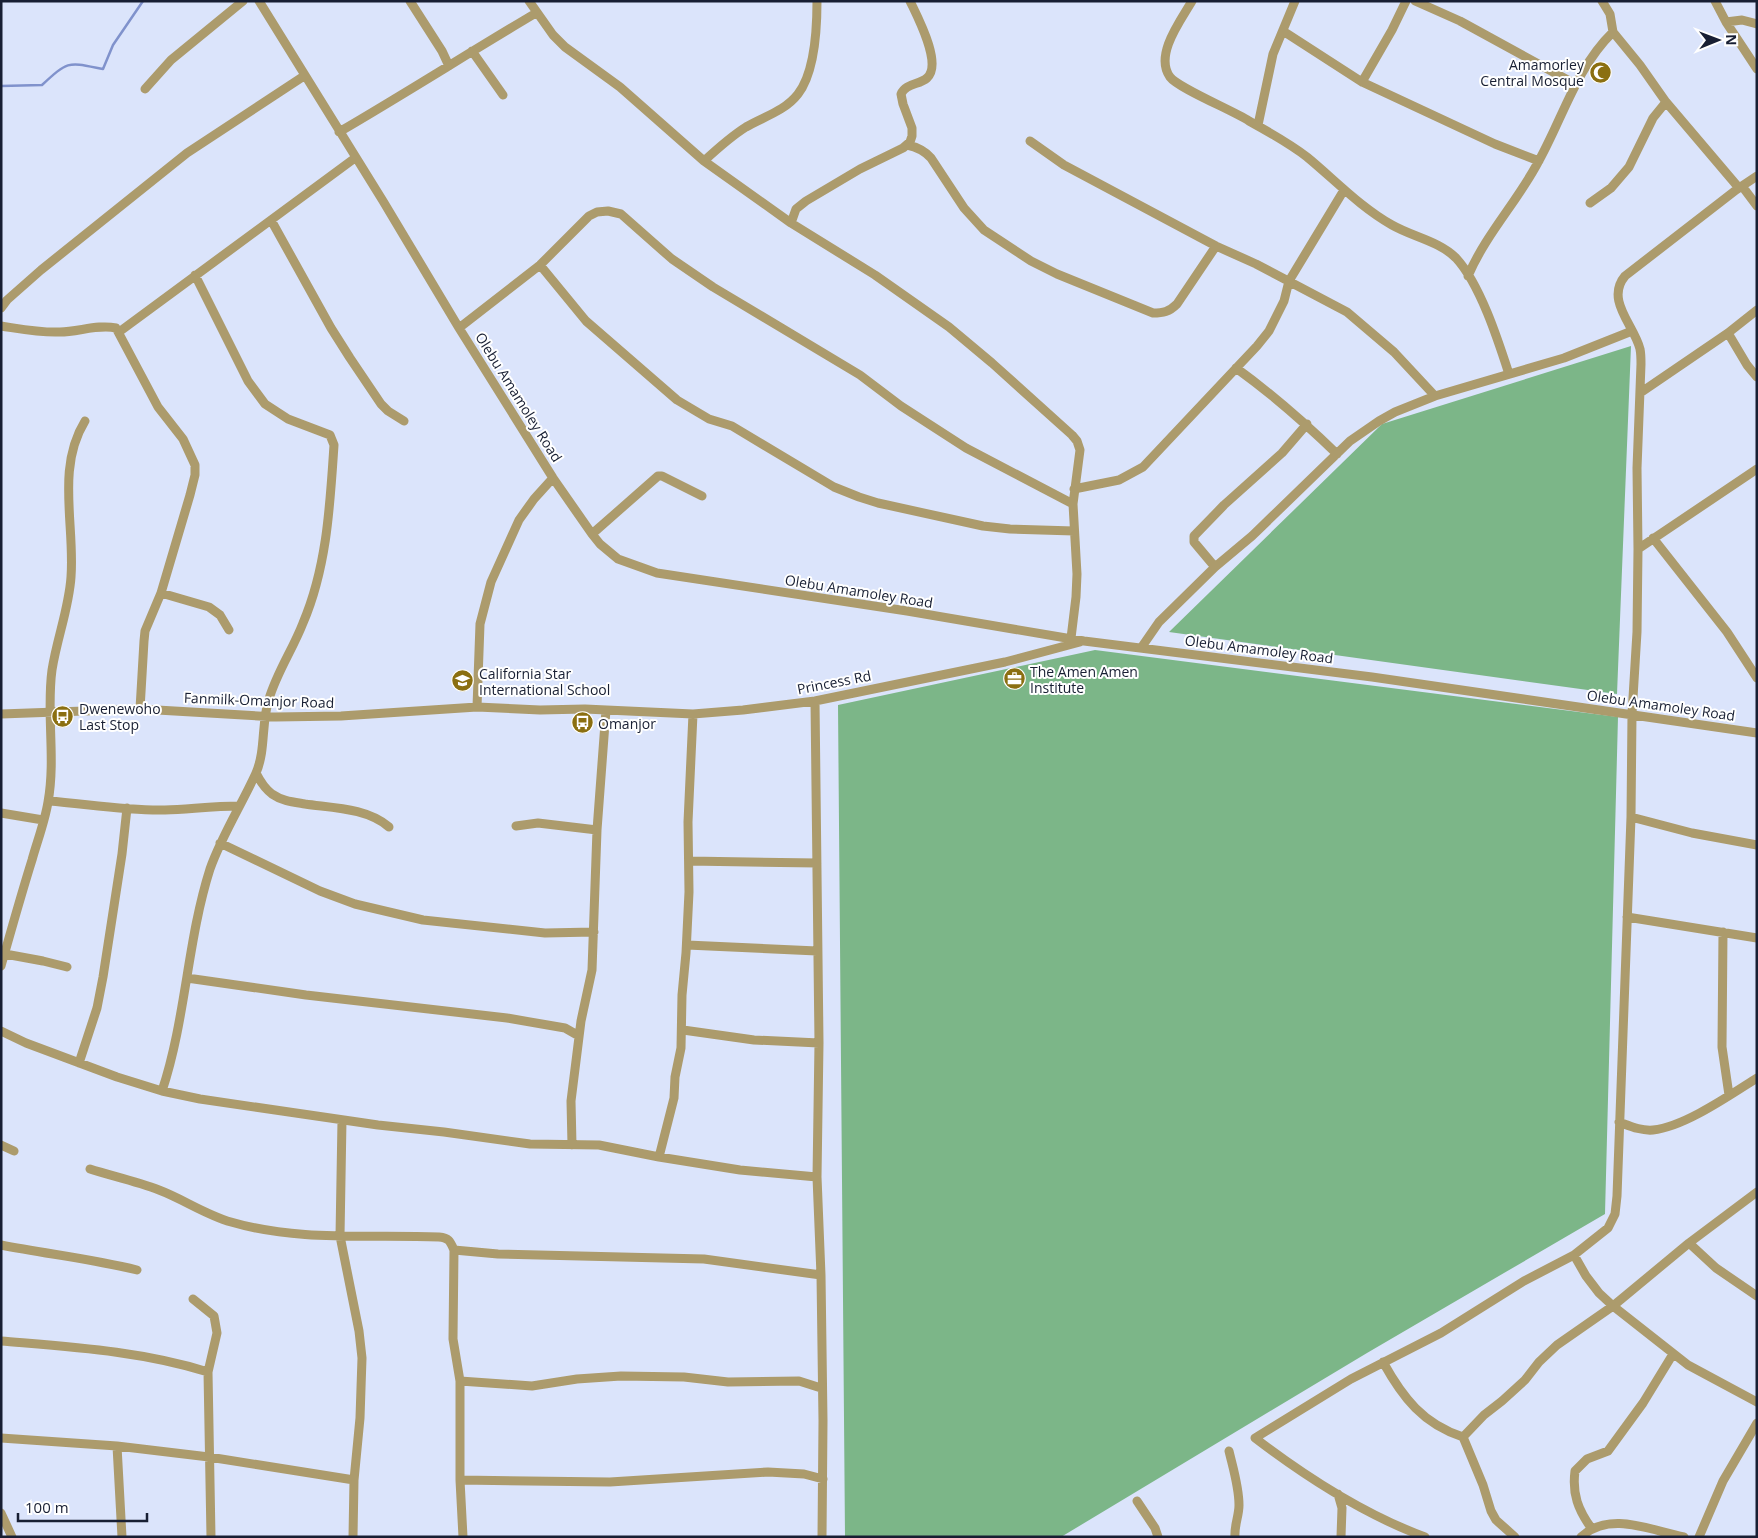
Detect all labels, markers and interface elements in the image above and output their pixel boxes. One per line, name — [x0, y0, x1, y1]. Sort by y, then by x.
north arrow — [1693, 15, 1743, 65]
text: N — [1722, 34, 1741, 46]
place label: Amamorley Central Mosque — [1480, 55, 1585, 90]
mosque icon: Amamorley Central Mosque — [1588, 60, 1612, 84]
street label: Olebu Amamoley Road — [471, 329, 567, 465]
street label: Olebu Amamoley Road — [784, 570, 934, 612]
street label: Olebu Amamoley Road — [1184, 630, 1334, 668]
place label: The Amen Amen Institute — [1030, 662, 1138, 697]
place label: California Star International School — [479, 664, 610, 699]
street label: Princess Rd — [795, 666, 873, 698]
office icon: The Amen Amen Institute — [1002, 667, 1026, 691]
school or university icon: California Star International School — [451, 669, 475, 693]
street label: Olebu Amamoley Road — [1586, 685, 1736, 725]
street label: Fanmilk-Omanjor Road — [184, 688, 334, 712]
place label: Dwenewoho Last Stop — [79, 699, 161, 734]
bus stop icon: Dwenewoho Last Stop — [51, 704, 75, 728]
bus stop icon: Omanjor — [570, 711, 594, 735]
place label: Omanjor — [598, 714, 656, 733]
scale bar — [18, 1490, 146, 1522]
text: 100 m — [25, 1497, 69, 1517]

